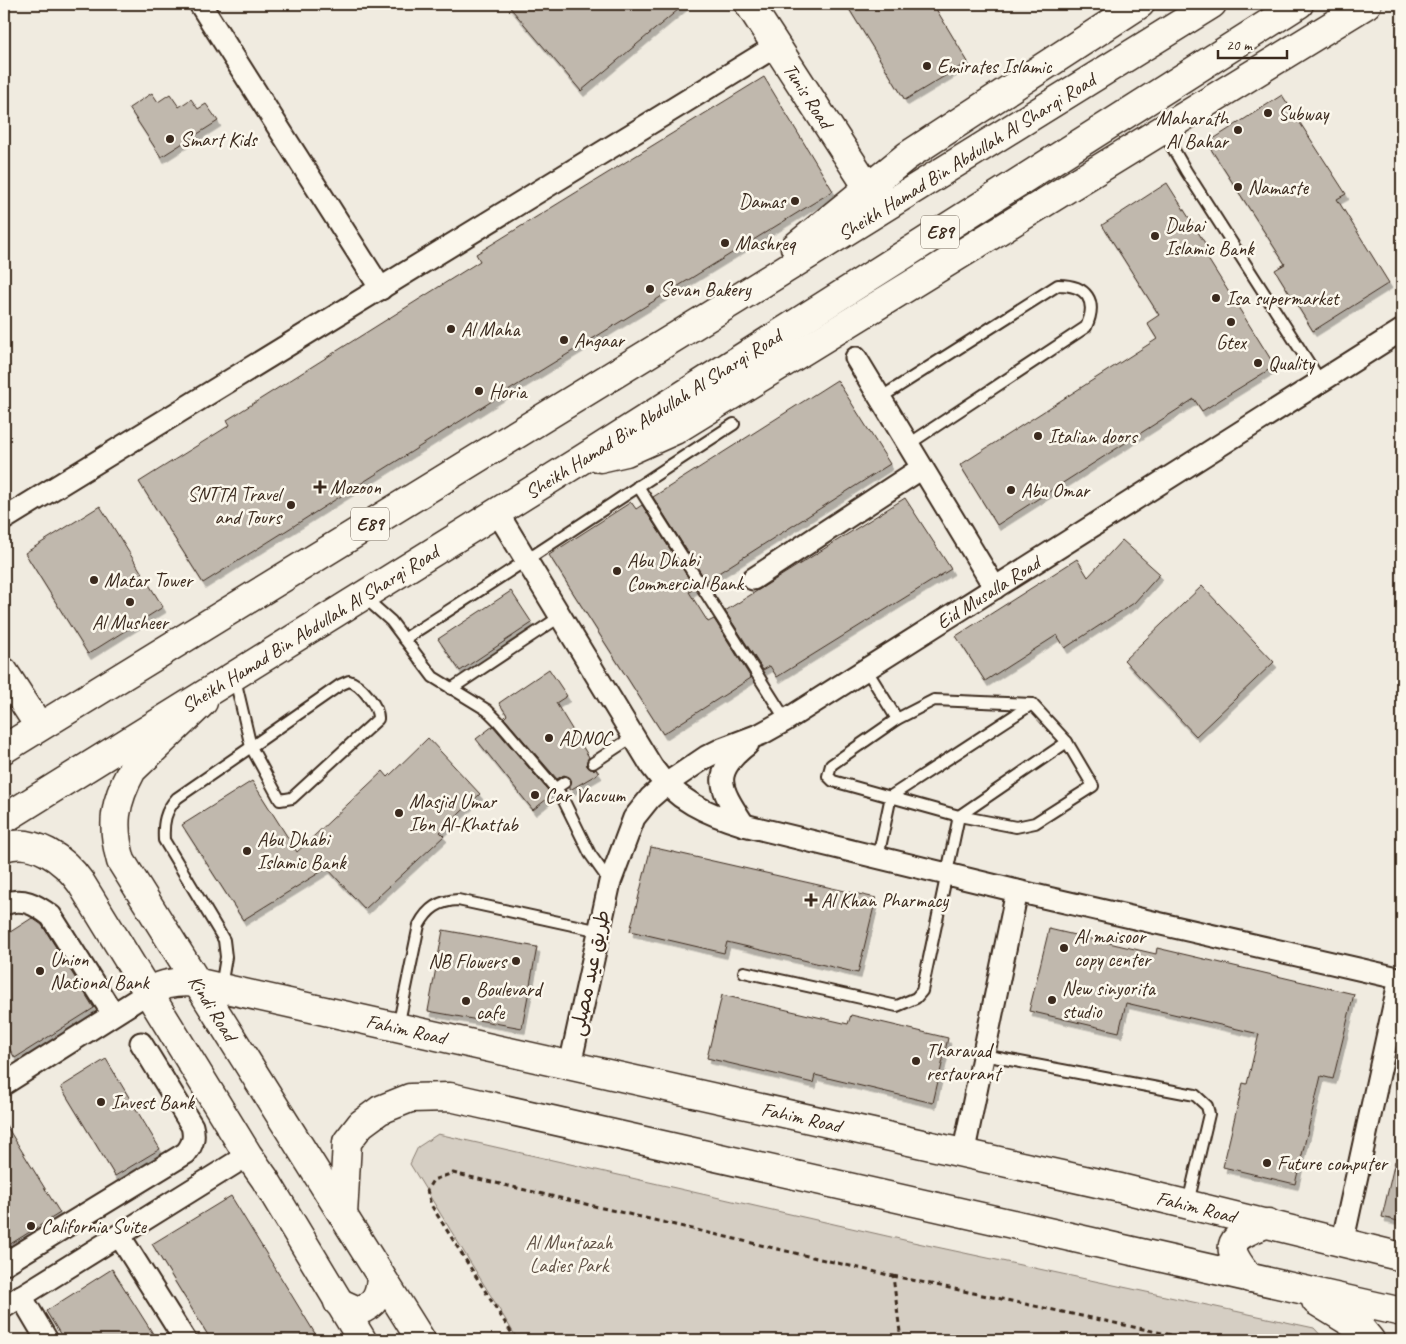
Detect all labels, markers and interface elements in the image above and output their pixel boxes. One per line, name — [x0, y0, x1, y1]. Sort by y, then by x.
scale bar — [1218, 28, 1287, 60]
text: 20 m — [1226, 36, 1253, 55]
place label: Emirates Islamic — [937, 54, 1052, 79]
street label: Tunis Road — [778, 58, 840, 135]
marker: Emirates Islamic — [921, 60, 933, 72]
street label: Sheikh Hamad Bin Abdullah Al Sharqi Road — [833, 66, 1102, 246]
place label: Subway — [1278, 101, 1331, 126]
place label: Maharath Al Bahar — [1156, 106, 1230, 154]
marker: Subway — [1262, 107, 1274, 119]
marker: Maharath Al Bahar — [1232, 124, 1244, 136]
place label: Smart Kids — [180, 127, 259, 152]
marker: Smart Kids — [164, 133, 176, 145]
place label: Namaste — [1248, 175, 1309, 200]
marker: Namaste — [1232, 181, 1244, 193]
place label: Damas — [739, 189, 787, 214]
marker: Damas — [789, 195, 801, 207]
place label: Dubai Islamic Bank — [1165, 213, 1255, 261]
road number: E89 — [921, 216, 959, 248]
marker: Dubai Islamic Bank — [1149, 230, 1161, 242]
place label: Mashreq — [735, 231, 797, 256]
marker: Mashreq — [719, 237, 731, 249]
place label: Sevan Bakery — [660, 277, 752, 302]
marker: Sevan Bakery — [644, 283, 656, 295]
place label: Isa supermarket — [1226, 286, 1341, 311]
marker: Isa supermarket — [1210, 292, 1222, 304]
marker: Gtex — [1225, 316, 1237, 328]
place label: Al Maha — [461, 317, 521, 342]
street label: Sheikh Hamad Bin Abdullah Al Sharqi Road — [520, 322, 788, 504]
marker: Al Maha — [445, 323, 457, 335]
place label: Angaar — [574, 328, 626, 353]
place label: Gtex — [1216, 330, 1248, 355]
marker: Angaar — [558, 334, 570, 346]
place label: Quality — [1268, 351, 1316, 376]
marker: Quality — [1252, 357, 1264, 369]
place label: Horia — [489, 379, 528, 404]
marker: Horia — [473, 385, 485, 397]
place label: Italian doors — [1048, 424, 1139, 449]
marker: Italian doors — [1032, 430, 1044, 442]
place label: Mozoon — [330, 475, 382, 500]
place label: Abu Omar — [1021, 478, 1091, 503]
marker: Mozoon — [314, 481, 326, 493]
place label: SNTTA Travel and Tours — [187, 482, 285, 530]
marker: Abu Omar — [1005, 484, 1017, 496]
marker: SNTTA Travel and Tours — [285, 499, 297, 511]
road number: E89 — [351, 508, 389, 540]
street label: Sheikh Hamad Bin Abdullah Al Sharqi Road — [176, 538, 446, 718]
place label: Abu Dhabi Commercial Bank — [627, 548, 745, 596]
street label: Eid Musalla Road — [931, 548, 1047, 634]
marker: Abu Dhabi Commercial Bank — [611, 565, 623, 577]
place label: Matar Tower — [104, 568, 194, 593]
marker: Matar Tower — [88, 574, 100, 586]
marker: Al Musheer — [124, 596, 136, 608]
place label: Al Musheer — [92, 610, 170, 635]
place label: ADNOC — [559, 726, 614, 751]
marker: ADNOC — [543, 732, 555, 744]
place label: Car Vacuum — [545, 783, 626, 808]
place label: Masjid Umar Ibn Al-Khattab — [409, 789, 519, 837]
marker: Car Vacuum — [529, 789, 541, 801]
marker: Masjid Umar Ibn Al-Khattab — [393, 807, 405, 819]
place label: Abu Dhabi Islamic Bank — [257, 827, 347, 875]
marker: Abu Dhabi Islamic Bank — [241, 845, 253, 857]
place label: Al Khan Pharmacy — [821, 888, 949, 913]
marker: Al Khan Pharmacy — [805, 894, 817, 906]
street label: طريق عيد مصلى — [564, 908, 616, 1038]
place label: Al maisoor copy center — [1074, 924, 1152, 972]
marker: Al maisoor copy center — [1058, 942, 1070, 954]
place label: Union National Bank — [50, 947, 151, 995]
place label: NB Flowers — [428, 949, 508, 974]
marker: NB Flowers — [510, 955, 522, 967]
marker: Union National Bank — [34, 965, 46, 977]
street label: Kindi Road — [183, 970, 244, 1048]
place label: New sinyorita studio — [1062, 976, 1157, 1024]
place label: Boulevard cafe — [476, 977, 544, 1025]
marker: New sinyorita studio — [1046, 994, 1058, 1006]
marker: Boulevard cafe — [460, 995, 472, 1007]
street label: Fahim Road — [364, 1008, 451, 1051]
place label: Tharavad restaurant — [926, 1038, 1003, 1086]
marker: Tharavad restaurant — [910, 1055, 922, 1067]
place label: Invest Bank — [111, 1090, 196, 1115]
marker: Invest Bank — [95, 1096, 107, 1108]
street label: Fahim Road — [759, 1096, 847, 1139]
place label: Future computer — [1277, 1151, 1389, 1176]
marker: Future computer — [1261, 1157, 1273, 1169]
street label: Fahim Road — [1154, 1185, 1242, 1229]
place label: California Suite — [41, 1214, 147, 1239]
marker: California Suite — [25, 1220, 37, 1232]
park label: Al Muntazah Ladies Park — [525, 1230, 613, 1278]

